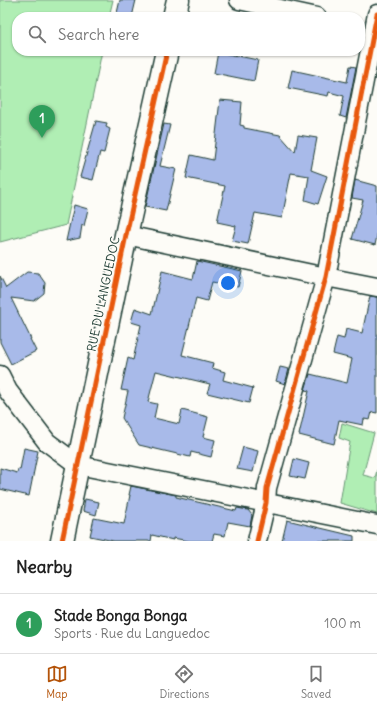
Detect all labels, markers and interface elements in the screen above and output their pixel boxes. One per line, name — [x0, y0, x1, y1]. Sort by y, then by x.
search box — [12, 12, 365, 56]
icon: search — [26, 23, 48, 45]
text: Search here — [58, 25, 139, 44]
pin: 1 — [29, 105, 55, 138]
street label: RUE DU LANGUEDOC — [83, 235, 123, 353]
your location — [218, 273, 238, 293]
text: Nearby — [16, 556, 72, 578]
text: Stade Bonga Bonga — [54, 606, 187, 625]
text: 1 — [26, 615, 32, 632]
text: 100 m — [324, 615, 361, 632]
text: Sports · Rue du Languedoc — [54, 625, 210, 642]
tab: Map — [46, 663, 68, 701]
tab: Directions — [160, 663, 209, 701]
tab: Saved — [301, 663, 331, 701]

